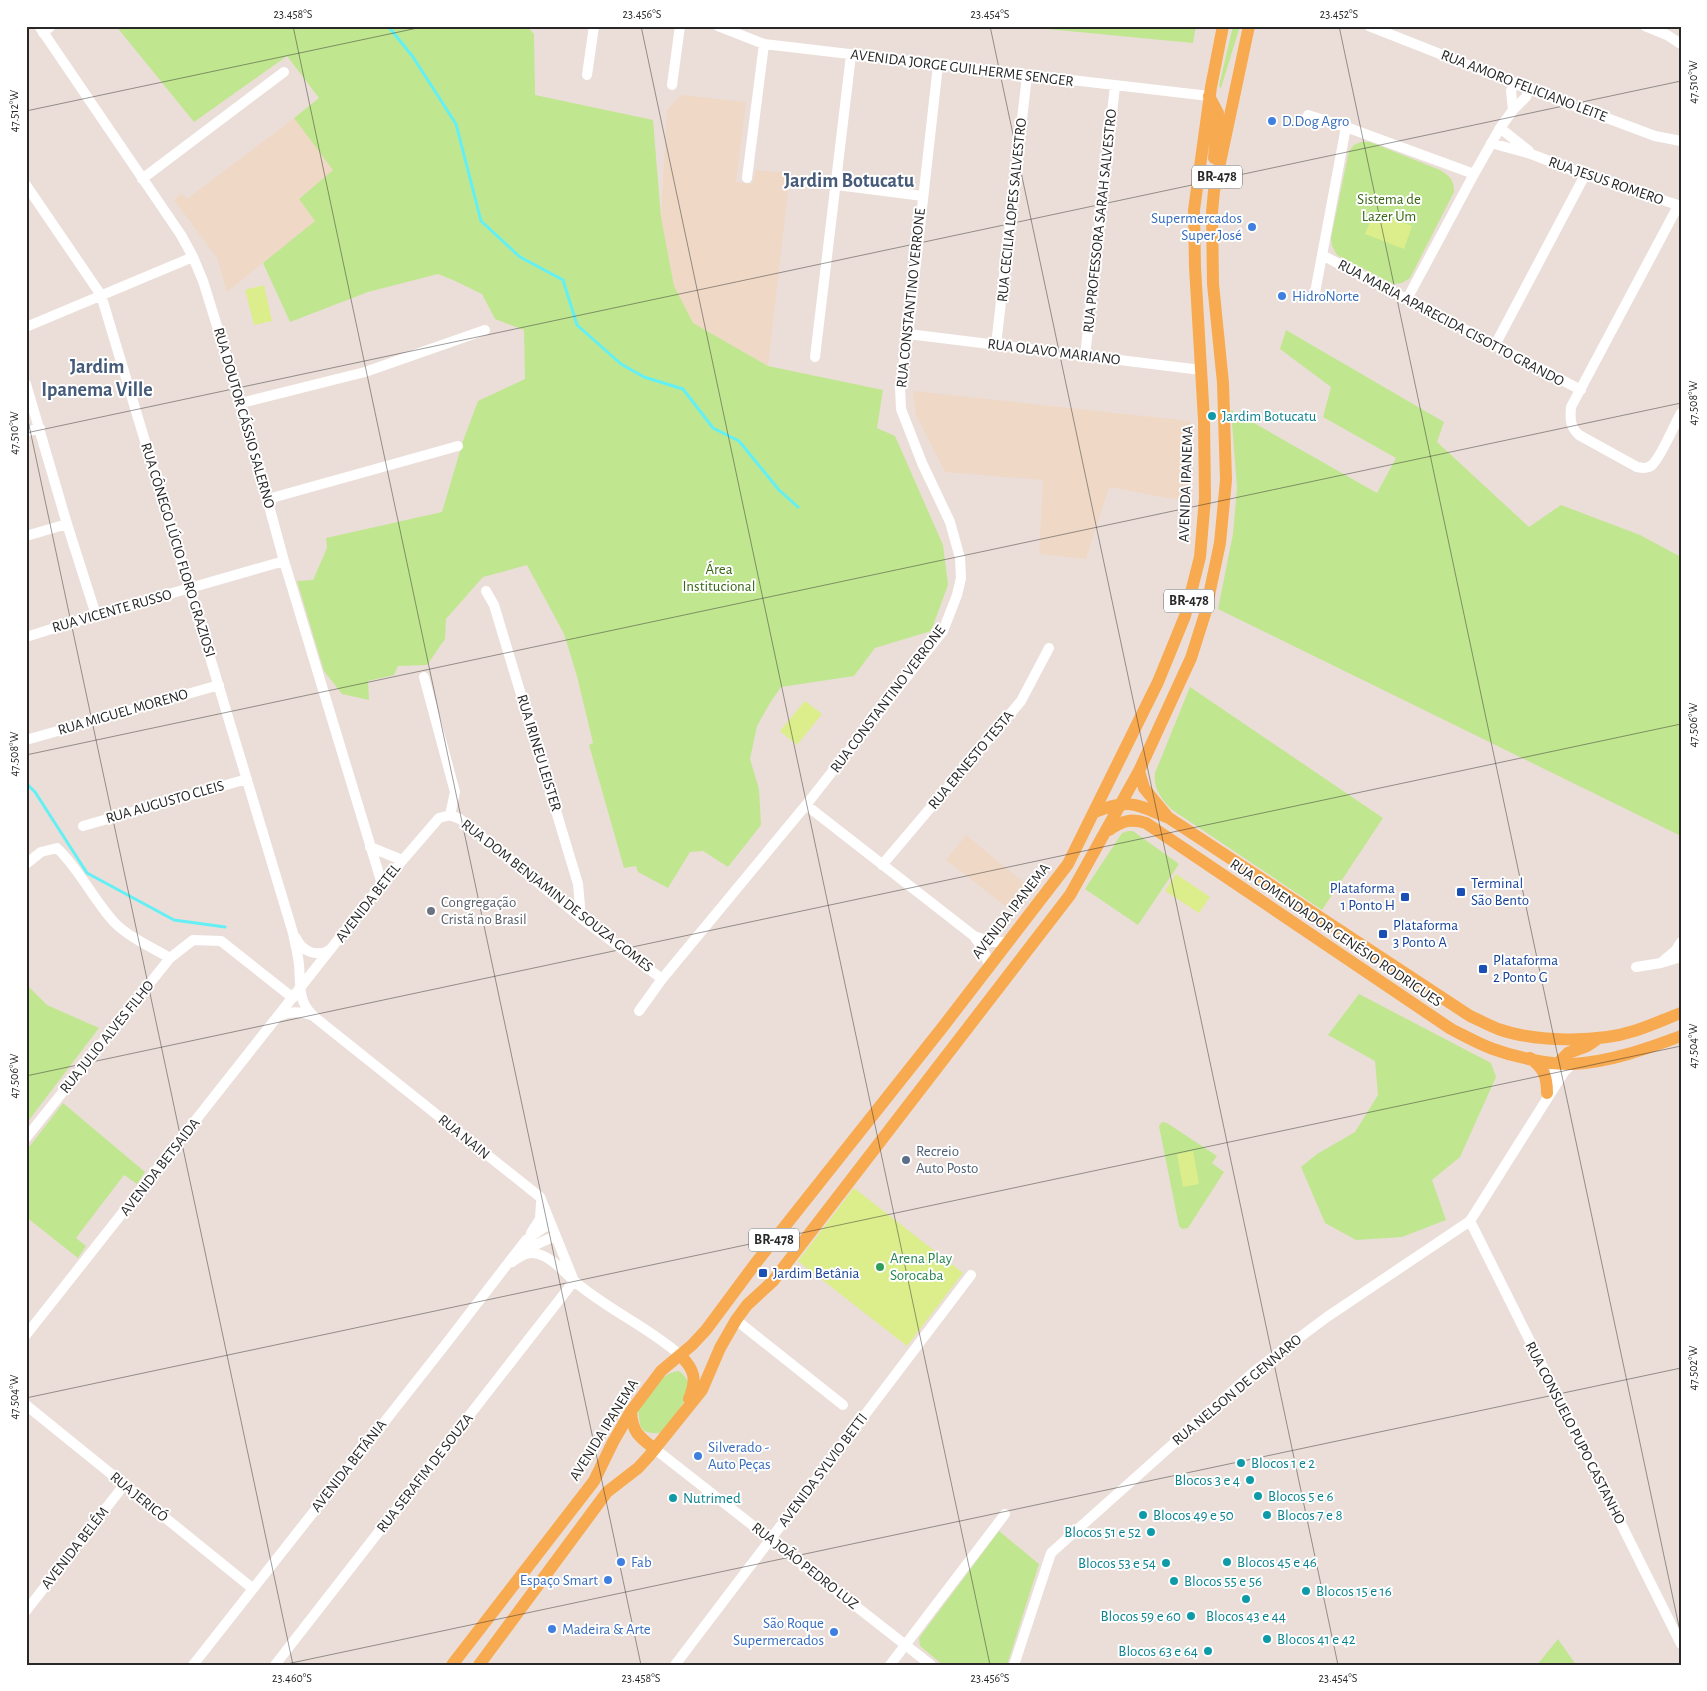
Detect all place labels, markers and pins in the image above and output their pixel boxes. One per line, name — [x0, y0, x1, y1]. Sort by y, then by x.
place label: D.Dog Agro — [1282, 114, 1349, 129]
marker: D.Dog Agro — [1266, 115, 1278, 127]
place label: Supermercados Super José — [1151, 211, 1242, 243]
marker: Supermercados Super José — [1246, 221, 1258, 233]
place label: HidroNorte — [1292, 289, 1359, 304]
marker: HidroNorte — [1276, 290, 1288, 302]
place label: Jardim Botucatu — [1222, 409, 1317, 424]
marker: Jardim Botucatu — [1206, 410, 1218, 422]
place label: Terminal São Bento — [1471, 876, 1529, 908]
place label: Plataforma 1 Ponto H — [1330, 881, 1395, 913]
marker: Terminal São Bento — [1455, 886, 1467, 898]
marker: Plataforma 1 Ponto H — [1399, 891, 1411, 903]
place label: Congregação Cristã no Brasil — [441, 895, 527, 927]
marker: Congregação Cristã no Brasil — [425, 905, 437, 917]
place label: Plataforma 3 Ponto A — [1393, 918, 1458, 950]
marker: Plataforma 3 Ponto A — [1377, 928, 1389, 940]
place label: Plataforma 2 Ponto G — [1493, 953, 1558, 985]
marker: Plataforma 2 Ponto G — [1477, 963, 1489, 975]
place label: Recreio Auto Posto — [916, 1144, 978, 1176]
marker: Recreio Auto Posto — [900, 1154, 912, 1166]
place label: Arena Play Sorocaba — [890, 1251, 953, 1283]
marker: Arena Play Sorocaba — [874, 1261, 886, 1273]
place label: Jardim Betânia — [773, 1266, 860, 1281]
marker: Jardim Betânia — [757, 1267, 769, 1279]
place label: Silverado - Auto Peças — [708, 1440, 771, 1472]
marker: Silverado - Auto Peças — [692, 1450, 704, 1462]
place label: Blocos 1 e 2 — [1251, 1456, 1315, 1471]
marker: Blocos 1 e 2 — [1235, 1457, 1247, 1469]
place label: Blocos 3 e 4 — [1174, 1473, 1240, 1488]
marker: Blocos 3 e 4 — [1244, 1474, 1256, 1486]
place label: Blocos 5 e 6 — [1268, 1489, 1333, 1504]
marker: Blocos 5 e 6 — [1252, 1490, 1264, 1502]
place label: Nutrimed — [683, 1491, 741, 1506]
marker: Nutrimed — [667, 1492, 679, 1504]
place label: Blocos 49 e 50 — [1153, 1508, 1234, 1523]
place label: Blocos 7 e 8 — [1277, 1508, 1343, 1523]
marker: Blocos 49 e 50 — [1137, 1509, 1149, 1521]
marker: Blocos 7 e 8 — [1261, 1509, 1273, 1521]
place label: Blocos 51 e 52 — [1064, 1525, 1141, 1540]
marker: Blocos 51 e 52 — [1145, 1526, 1157, 1538]
place label: Fab — [631, 1555, 652, 1570]
place label: Blocos 45 e 46 — [1237, 1555, 1317, 1570]
marker: Fab — [615, 1556, 627, 1568]
place label: Blocos 53 e 54 — [1078, 1556, 1156, 1571]
marker: Blocos 45 e 46 — [1221, 1556, 1233, 1568]
marker: Blocos 53 e 54 — [1160, 1557, 1172, 1569]
place label: Espaço Smart — [520, 1573, 598, 1588]
marker: Espaço Smart — [602, 1574, 614, 1586]
place label: Blocos 55 e 56 — [1184, 1574, 1262, 1589]
marker: Blocos 55 e 56 — [1168, 1575, 1180, 1587]
place label: Blocos 15 e 16 — [1316, 1584, 1392, 1599]
marker: Blocos 15 e 16 — [1300, 1585, 1312, 1597]
marker: Blocos 43 e 44 — [1240, 1593, 1252, 1605]
place label: Blocos 59 e 60 — [1101, 1609, 1181, 1624]
place label: Blocos 43 e 44 — [1206, 1609, 1286, 1624]
marker: Blocos 59 e 60 — [1185, 1610, 1197, 1622]
place label: São Roque Supermercados — [733, 1616, 824, 1648]
place label: Madeira & Arte — [562, 1622, 651, 1637]
marker: Madeira & Arte — [546, 1623, 558, 1635]
marker: São Roque Supermercados — [828, 1626, 840, 1638]
place label: Blocos 41 e 42 — [1277, 1632, 1356, 1647]
marker: Blocos 41 e 42 — [1261, 1633, 1273, 1645]
place label: Blocos 63 e 64 — [1118, 1644, 1198, 1659]
marker: Blocos 63 e 64 — [1202, 1645, 1214, 1657]

